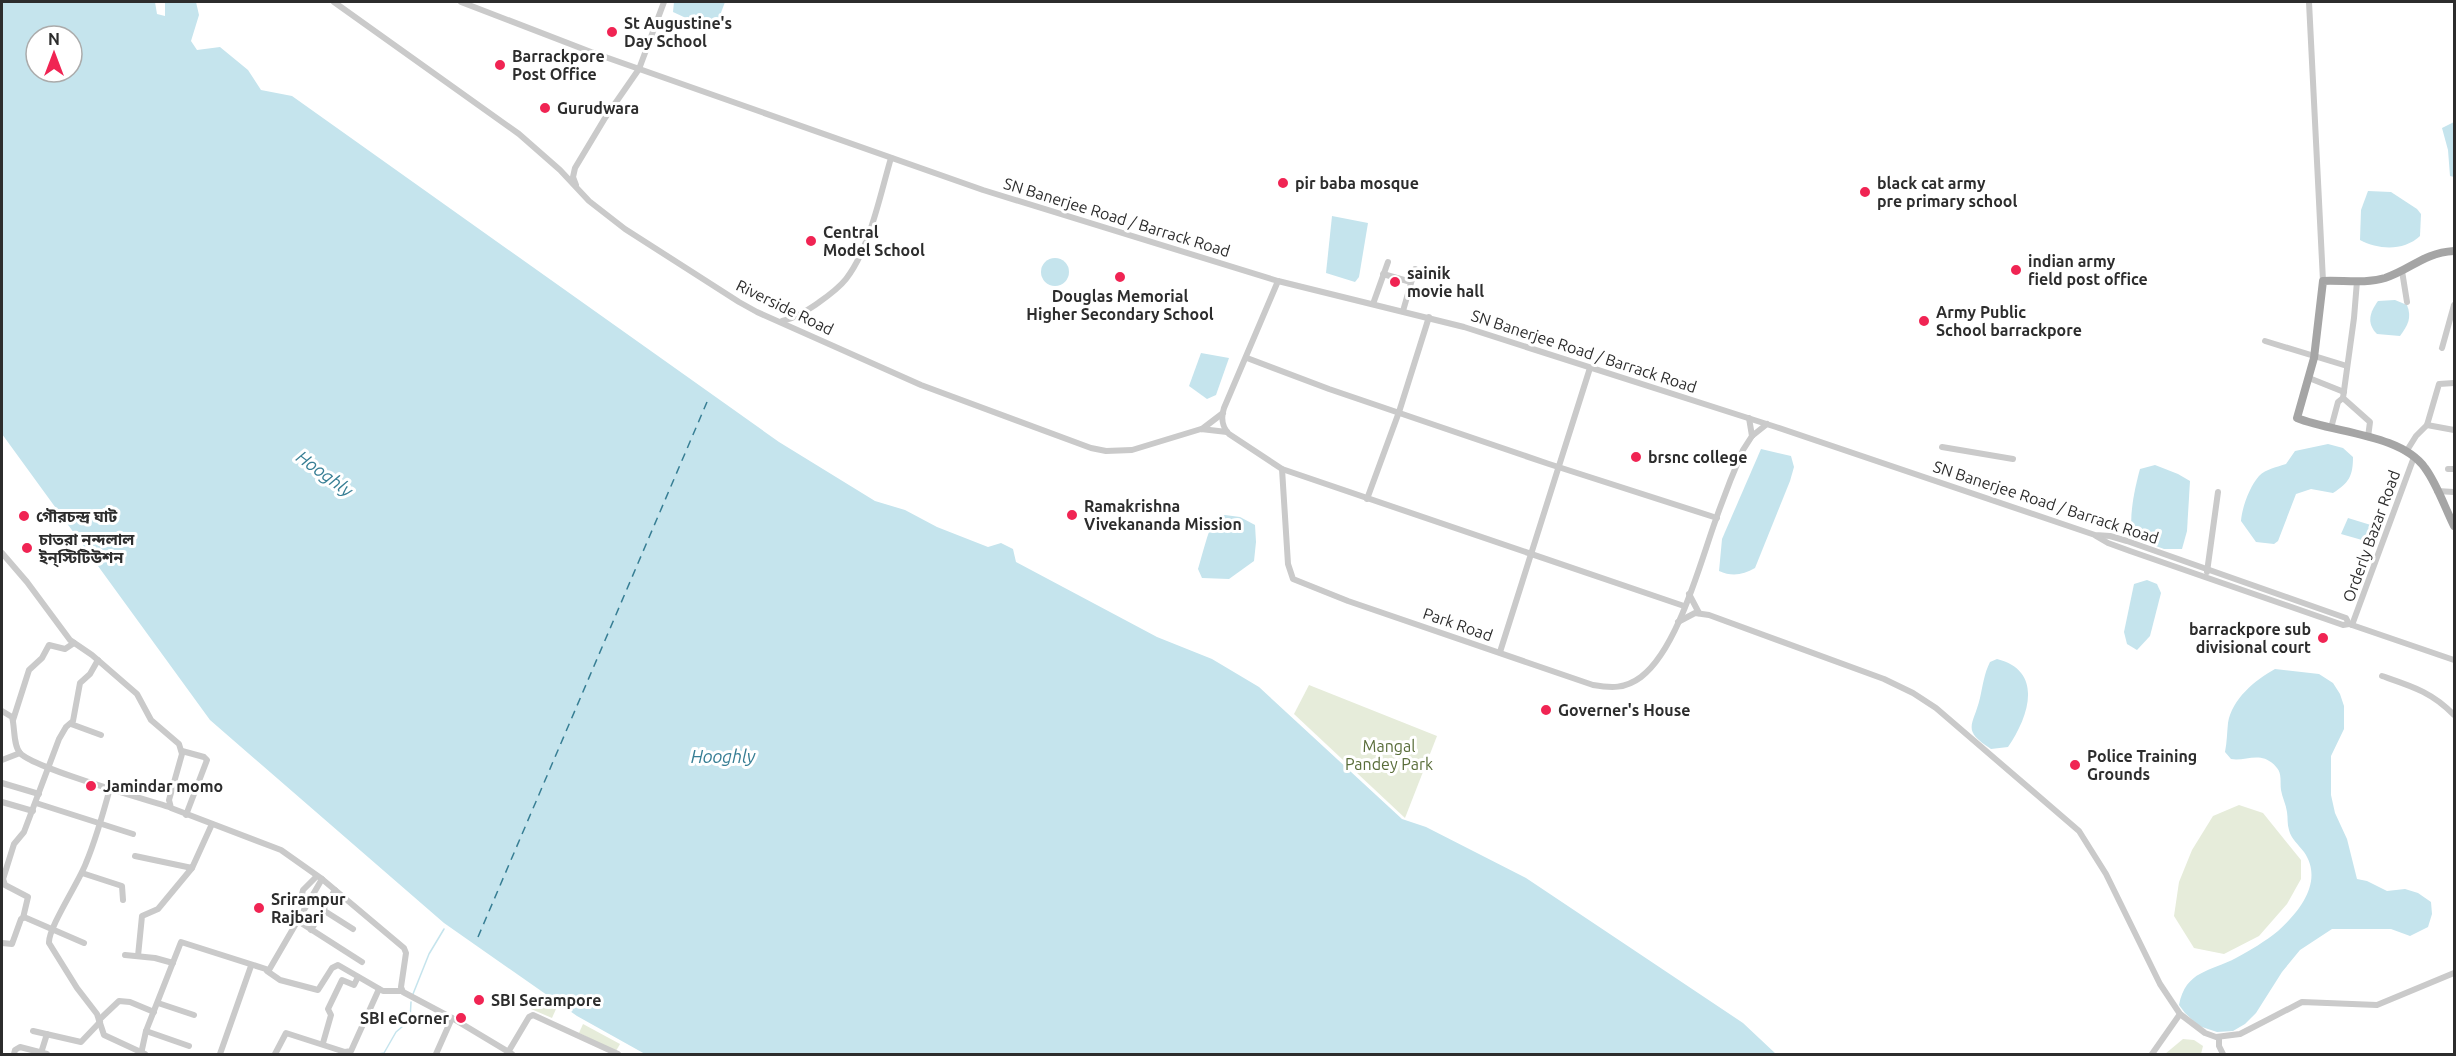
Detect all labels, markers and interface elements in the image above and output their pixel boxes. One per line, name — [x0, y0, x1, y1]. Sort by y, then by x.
place label: St Augustine's Day School — [624, 14, 732, 50]
north arrow — [24, 24, 84, 84]
marker: St Augustine's Day School — [605, 25, 619, 39]
text: N — [48, 30, 60, 48]
place label: Barrackpore Post Office — [512, 47, 605, 83]
marker: Barrackpore Post Office — [493, 58, 507, 72]
place label: Gurudwara — [557, 99, 639, 117]
marker: Gurudwara — [538, 101, 552, 115]
street label: SN Banerjee Road / Barrack Road — [1002, 174, 1232, 260]
place label: pir baba mosque — [1295, 174, 1419, 192]
place label: black cat army pre primary school — [1877, 174, 2017, 210]
marker: pir baba mosque — [1276, 176, 1290, 190]
marker: black cat army pre primary school — [1858, 185, 1872, 199]
place label: Central Model School — [823, 223, 925, 259]
marker: Central Model School — [804, 234, 818, 248]
place label: indian army field post office — [2028, 252, 2148, 288]
marker: indian army field post office — [2009, 263, 2023, 277]
place label: sainik movie hall — [1407, 264, 1484, 300]
marker: Douglas Memorial Higher Secondary School — [1113, 270, 1127, 284]
marker: sainik movie hall — [1388, 275, 1402, 289]
street label: Riverside Road — [733, 276, 837, 338]
place label: Douglas Memorial Higher Secondary School — [1026, 287, 1214, 323]
place label: Army Public School barrackpore — [1936, 303, 2082, 339]
street label: SN Banerjee Road / Barrack Road — [1469, 306, 1699, 396]
marker: Army Public School barrackpore — [1917, 314, 1931, 328]
water label: Hooghly — [293, 446, 357, 500]
place label: brsnc college — [1648, 448, 1747, 466]
marker: brsnc college — [1629, 450, 1643, 464]
street label: SN Banerjee Road / Barrack Road — [1931, 457, 2161, 547]
street label: Orderly Bazar Road — [2339, 468, 2403, 604]
place label: Ramakrishna Vivekananda Mission — [1084, 497, 1242, 533]
place label: গৌরচন্দ্র ঘাট — [36, 507, 118, 525]
marker: Ramakrishna Vivekananda Mission — [1065, 508, 1079, 522]
marker: গৌরচন্দ্র ঘাট — [17, 509, 31, 523]
place label: চাতরা নন্দলাল ইন্‌স্টিটিউশন — [38, 530, 135, 568]
marker: চাতরা নন্দলাল ইন্‌স্টিটিউশন — [20, 541, 34, 555]
street label: Park Road — [1421, 604, 1495, 644]
place label: barrackpore sub divisional court — [2189, 620, 2311, 656]
marker: barrackpore sub divisional court — [2316, 631, 2330, 645]
place label: Governer's House — [1558, 701, 1691, 719]
marker: Governer's House — [1539, 703, 1553, 717]
park label: Mangal Pandey Park — [1345, 737, 1433, 773]
water label: Hooghly — [691, 746, 756, 766]
place label: Police Training Grounds — [2087, 747, 2197, 783]
marker: Police Training Grounds — [2068, 758, 2082, 772]
place label: Jamindar momo — [103, 777, 223, 795]
marker: Jamindar momo — [84, 779, 98, 793]
place label: Srirampur Rajbari — [271, 890, 346, 926]
marker: Srirampur Rajbari — [252, 901, 266, 915]
place label: SBI Serampore — [491, 991, 601, 1009]
marker: SBI Serampore — [472, 993, 486, 1007]
place label: SBI eCorner — [360, 1009, 449, 1027]
marker: SBI eCorner — [454, 1011, 468, 1025]

